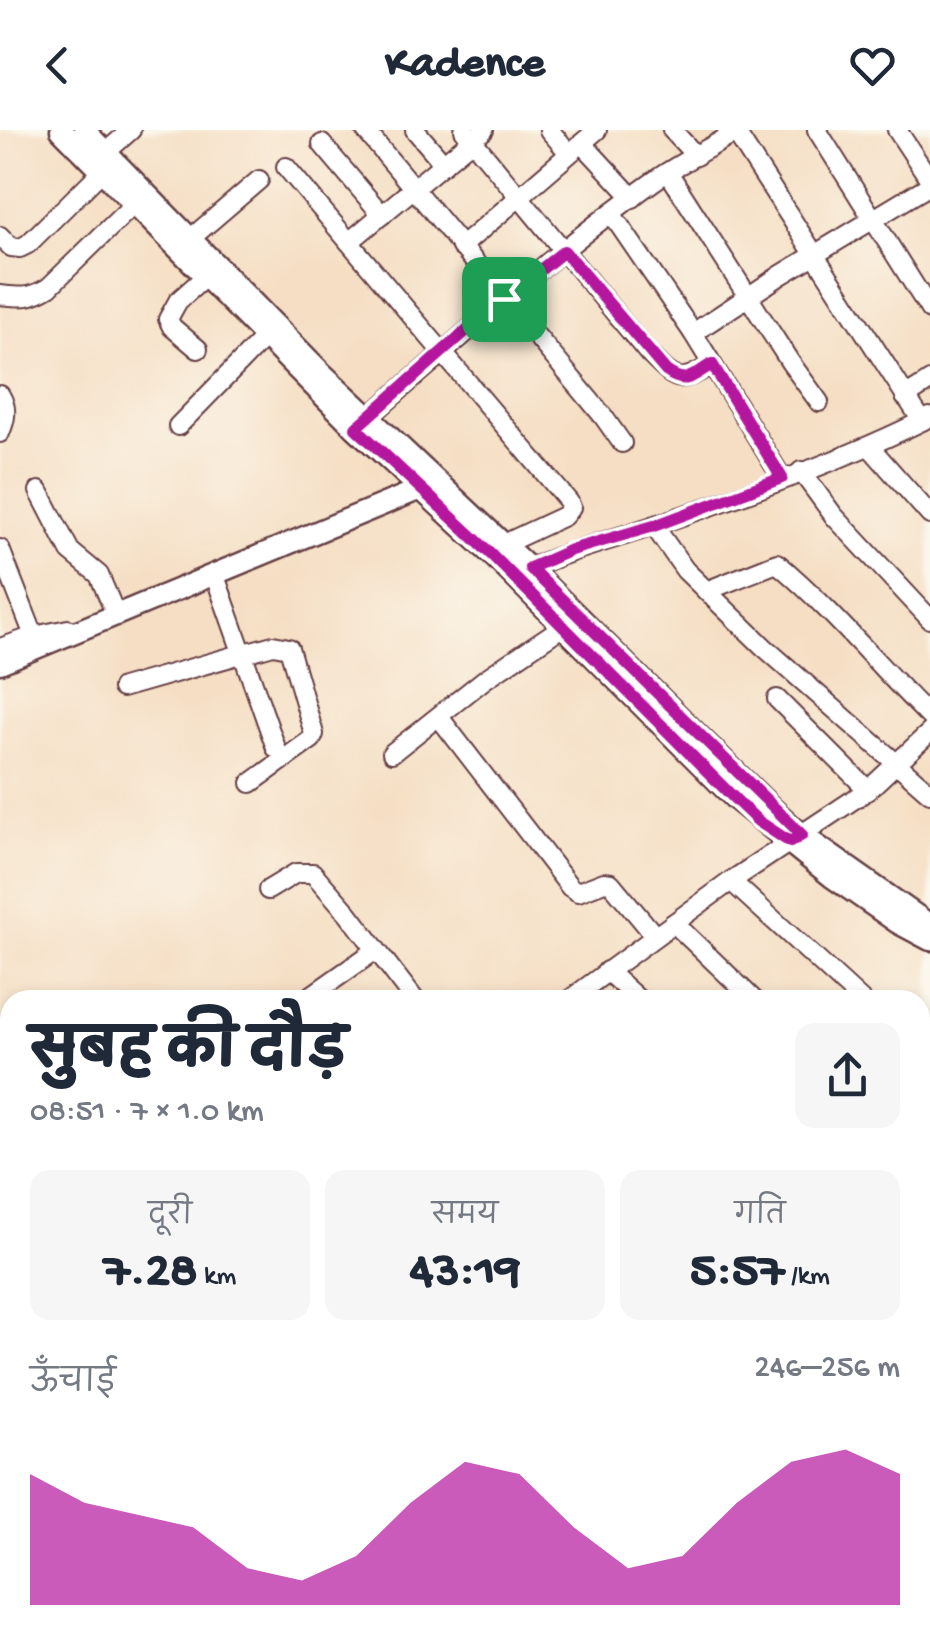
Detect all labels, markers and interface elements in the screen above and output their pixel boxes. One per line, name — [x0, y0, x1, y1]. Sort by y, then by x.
icon: back — [30, 38, 85, 93]
icon: heart — [845, 38, 900, 93]
text: Kadence — [385, 39, 545, 92]
pin — [462, 257, 547, 342]
icon: arrive — [477, 272, 532, 327]
button: share — [795, 1023, 900, 1128]
text: सुबह की दौड़ — [30, 1024, 347, 1088]
text: 08:51 · 7 × 1.0 km — [30, 1094, 264, 1132]
text: दूरी — [148, 1201, 192, 1234]
text: समय — [432, 1201, 498, 1234]
text: गति — [735, 1201, 785, 1234]
text: 7.28 — [104, 1244, 197, 1303]
text: 43:19 — [410, 1244, 520, 1303]
text: 5:57 — [690, 1244, 784, 1303]
text: km — [197, 1261, 236, 1294]
text: /km — [784, 1261, 830, 1294]
text: 246–256 m — [754, 1350, 900, 1388]
text: ऊँचाई — [30, 1366, 116, 1404]

